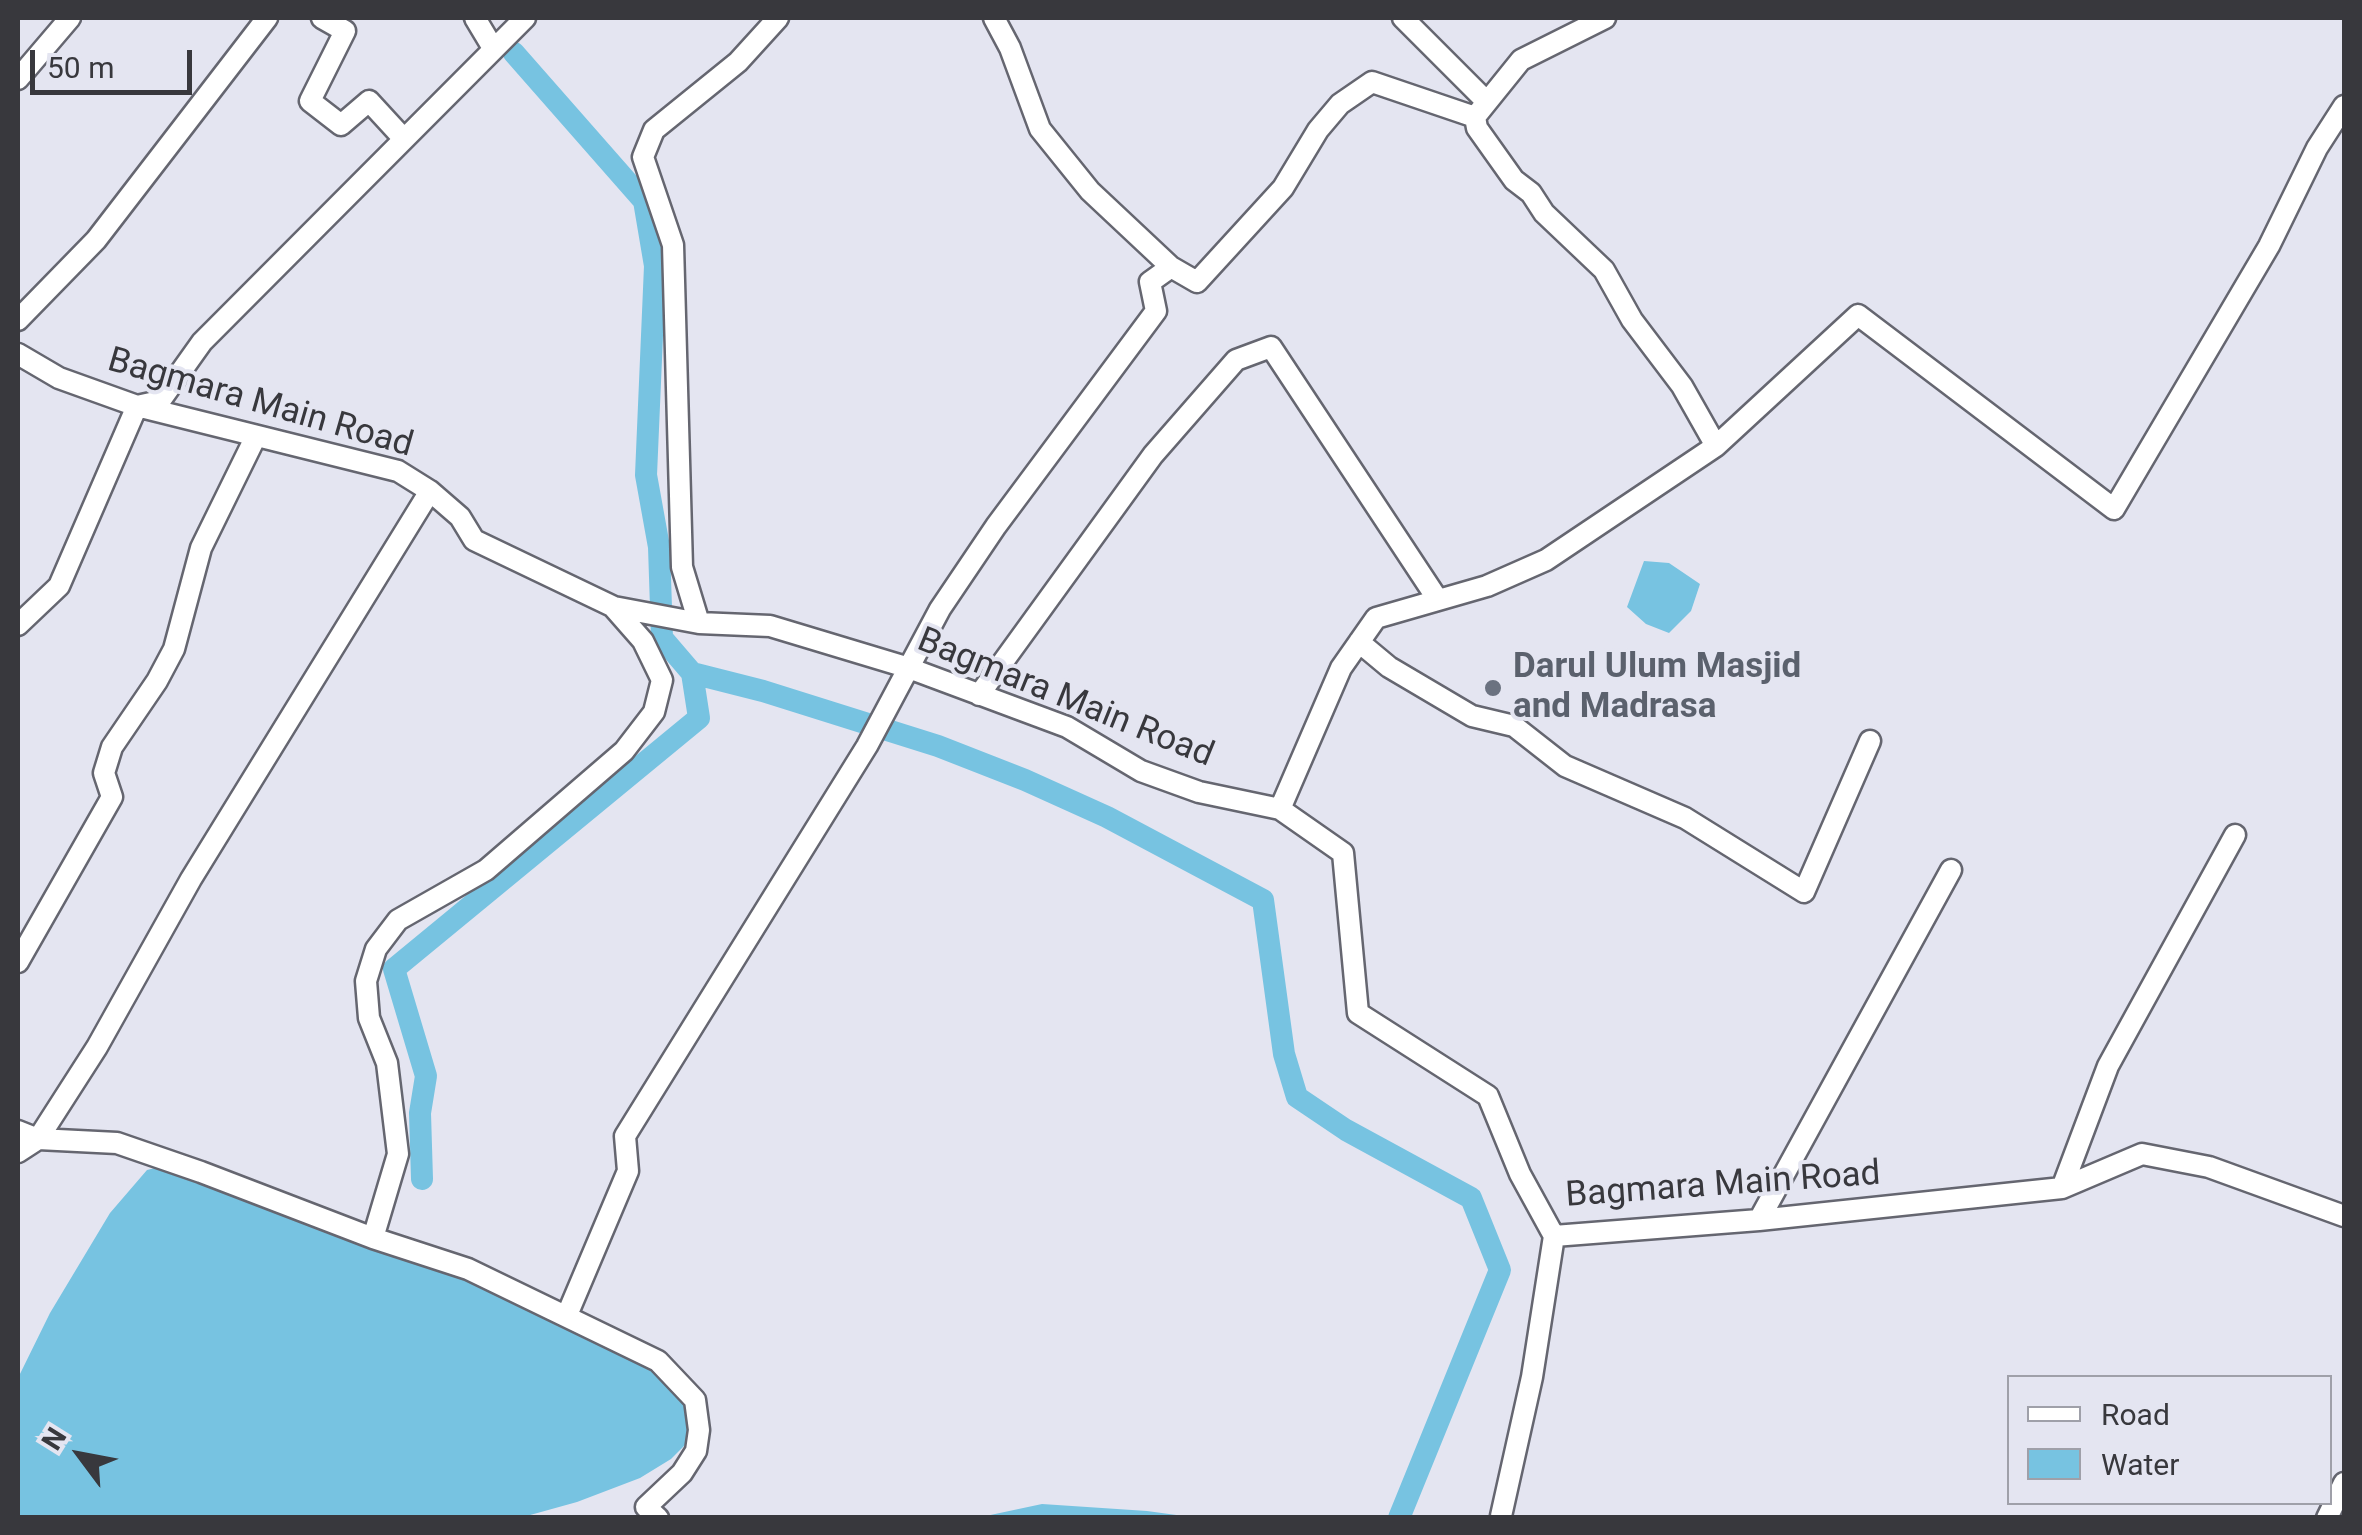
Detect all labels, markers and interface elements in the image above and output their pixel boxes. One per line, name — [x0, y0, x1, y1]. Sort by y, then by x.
scale bar — [35, 30, 198, 92]
text: 50 m — [47, 50, 114, 85]
street label: Bagmara Main Road — [103, 340, 417, 468]
street label: Bagmara Main Road — [911, 620, 1219, 778]
place label: Darul Ulum Masjid and Madrasa — [1513, 647, 1801, 729]
marker: Darul Ulum Masjid and Madrasa — [1482, 677, 1504, 699]
street label: Bagmara Main Road — [1564, 1154, 1882, 1218]
legend — [2007, 1375, 2332, 1505]
text: Road — [2101, 1397, 2170, 1432]
north arrow — [30, 1405, 130, 1505]
text: N — [35, 1422, 73, 1456]
text: Water — [2101, 1447, 2179, 1482]

